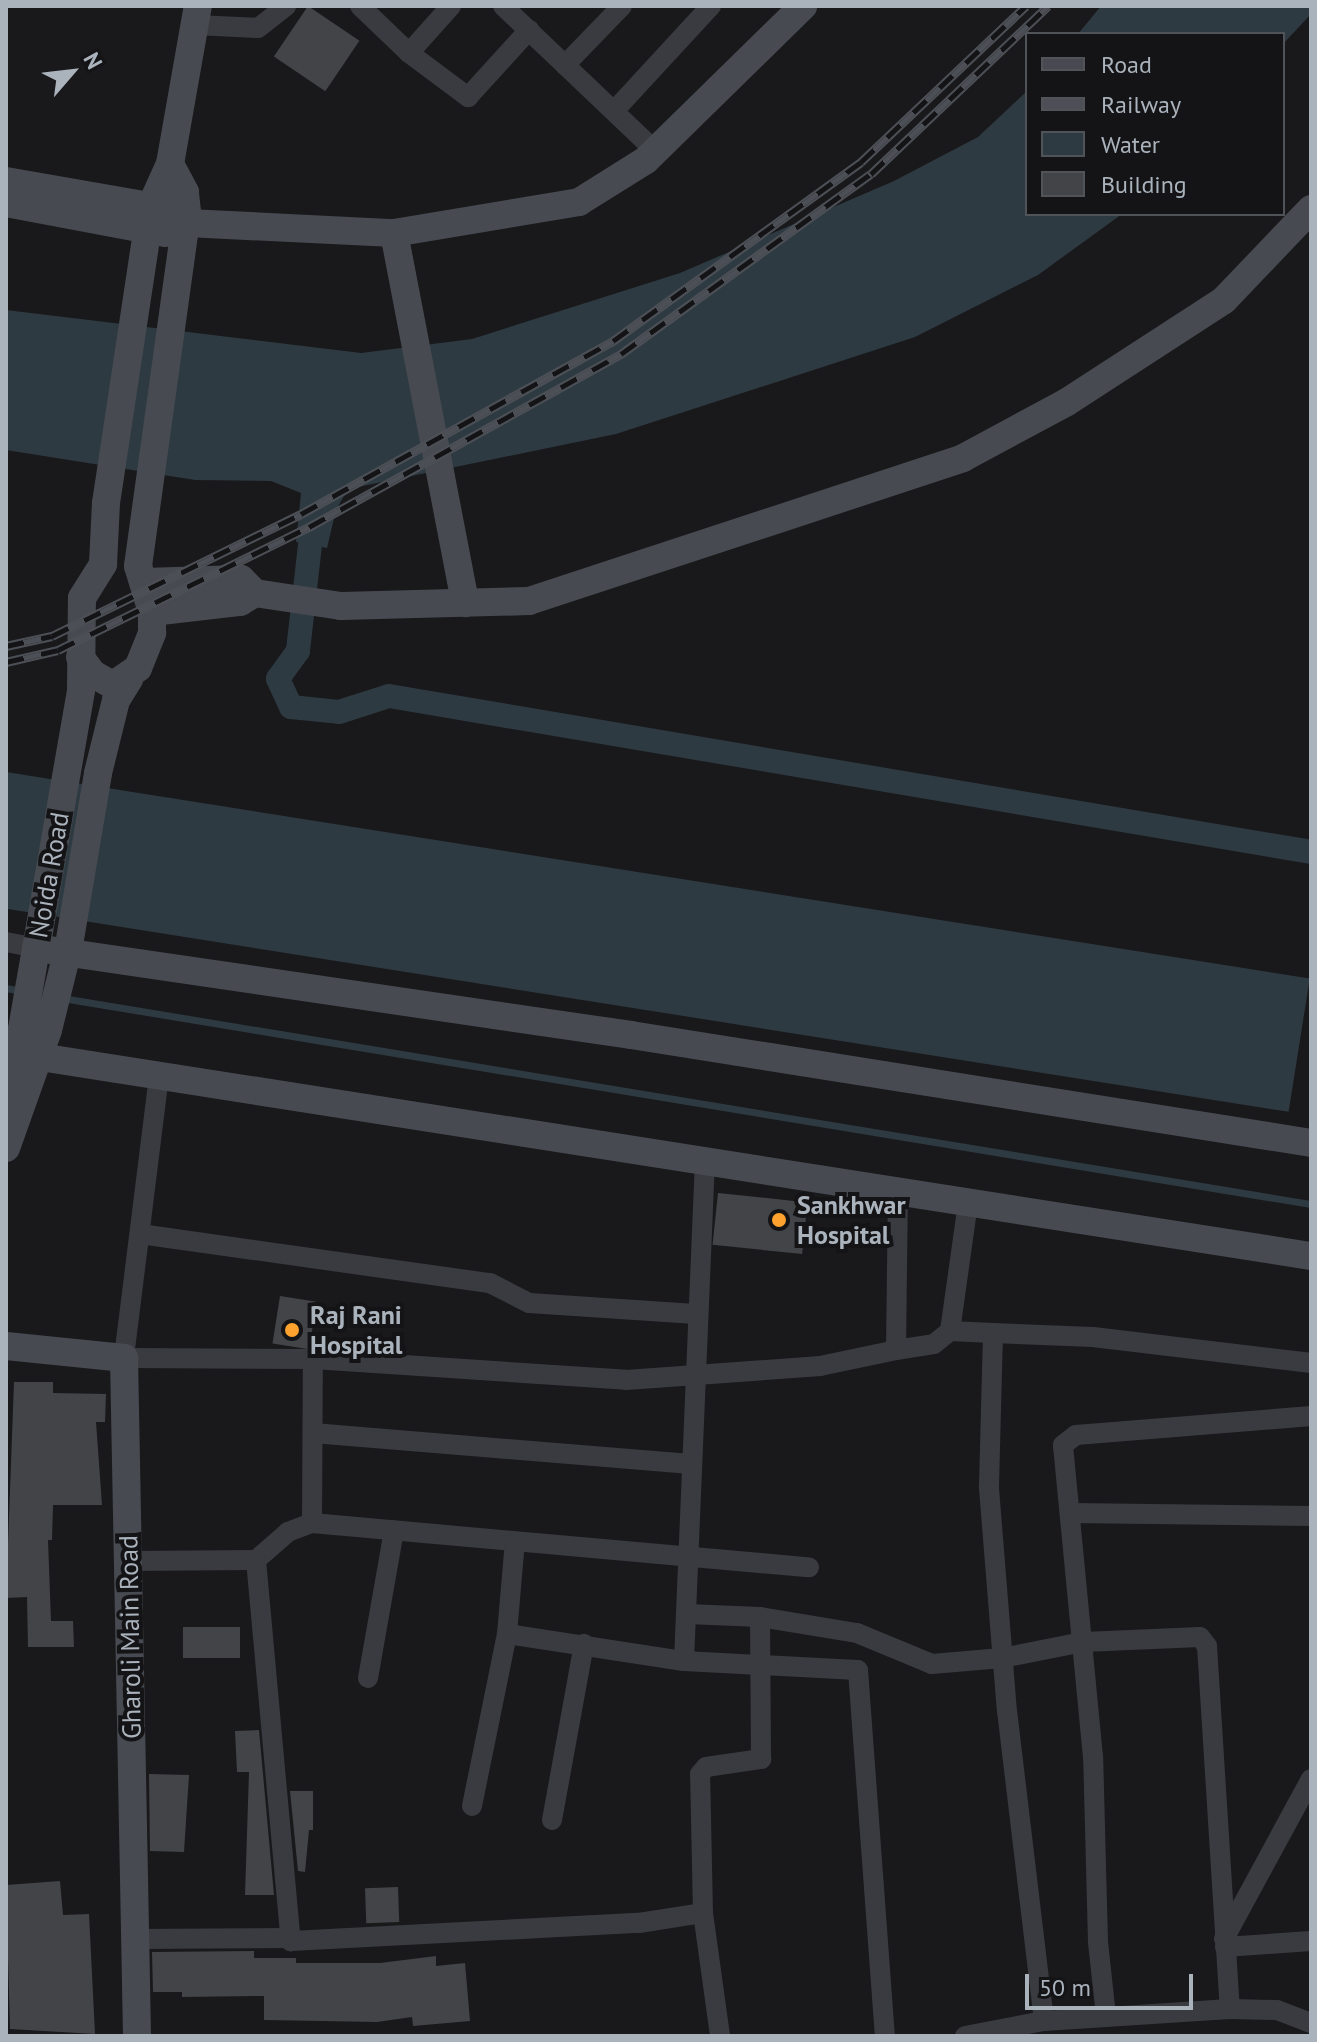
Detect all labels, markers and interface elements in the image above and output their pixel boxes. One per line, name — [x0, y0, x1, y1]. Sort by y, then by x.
north arrow — [32, 32, 112, 112]
legend — [1025, 32, 1285, 216]
text: N — [77, 48, 109, 74]
text: Road — [1101, 49, 1152, 80]
text: Railway — [1101, 89, 1181, 120]
text: Water — [1101, 129, 1160, 160]
text: Building — [1101, 169, 1187, 200]
street label: Noida Road — [23, 810, 75, 940]
place label: Sankhwar Hospital — [797, 1189, 906, 1250]
marker: Sankhwar Hospital — [768, 1209, 790, 1231]
place label: Raj Rani Hospital — [310, 1299, 403, 1360]
marker: Raj Rani Hospital — [281, 1319, 303, 1341]
street label: Gharoli Main Road — [113, 1535, 147, 1739]
scale bar — [1029, 1958, 1197, 2008]
text: 50 m — [1039, 1972, 1091, 2003]

